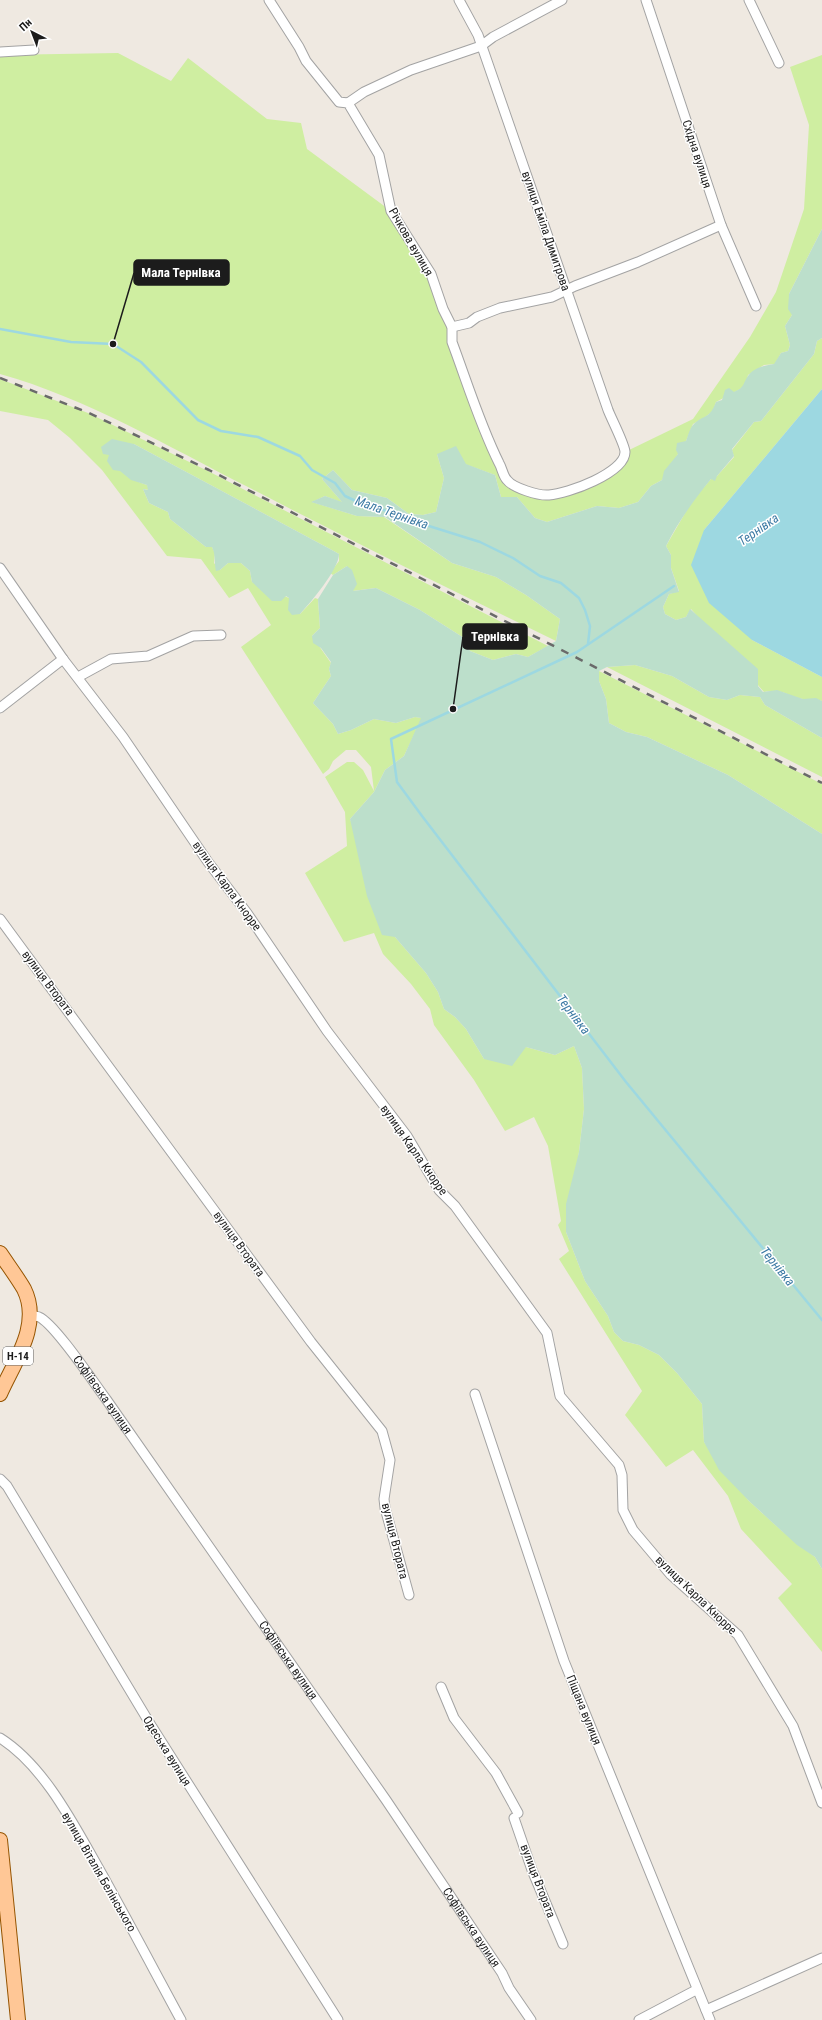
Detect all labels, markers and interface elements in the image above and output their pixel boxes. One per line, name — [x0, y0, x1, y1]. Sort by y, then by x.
north arrow — [12, 12, 52, 52]
text: Пн — [17, 16, 35, 34]
street label: Східна вулиця — [679, 118, 715, 190]
street label: вулиця Еміла Димитрова — [519, 169, 573, 293]
street label: Річкова вулиця — [386, 205, 436, 279]
callout: Мала Тернівка — [134, 260, 229, 285]
text: Мала Тернівка — [141, 265, 221, 280]
water label: Мала Тернівка — [353, 493, 430, 532]
water label: Тернівка — [735, 510, 781, 549]
callout: Тернівка — [463, 624, 527, 649]
text: Тернівка — [471, 629, 519, 644]
street label: вулиця Карла Кнорре — [190, 839, 264, 934]
street label: вулиця Втората — [19, 948, 77, 1018]
water label: Тернівка — [554, 991, 593, 1037]
street label: вулиця Карла Кнорре — [378, 1102, 451, 1198]
street label: вулиця Втората — [211, 1208, 268, 1280]
water label: Тернівка — [757, 1244, 798, 1289]
road number: Н-14 — [3, 1347, 33, 1365]
street label: Софіївська вулиця — [70, 1353, 135, 1437]
street label: вулиця Втората — [379, 1502, 411, 1581]
street label: вулиця Карла Кнорре — [653, 1553, 740, 1637]
street label: Софіївська вулиця — [256, 1618, 321, 1702]
street label: Піщана вулиця — [564, 1673, 604, 1747]
street label: Одеська вулиця — [140, 1713, 194, 1789]
street label: вулиця Віталія Белінського — [59, 1810, 139, 1934]
street label: вулиця Втората — [518, 1842, 559, 1920]
street label: Софіївська вулиця — [440, 1885, 503, 1970]

